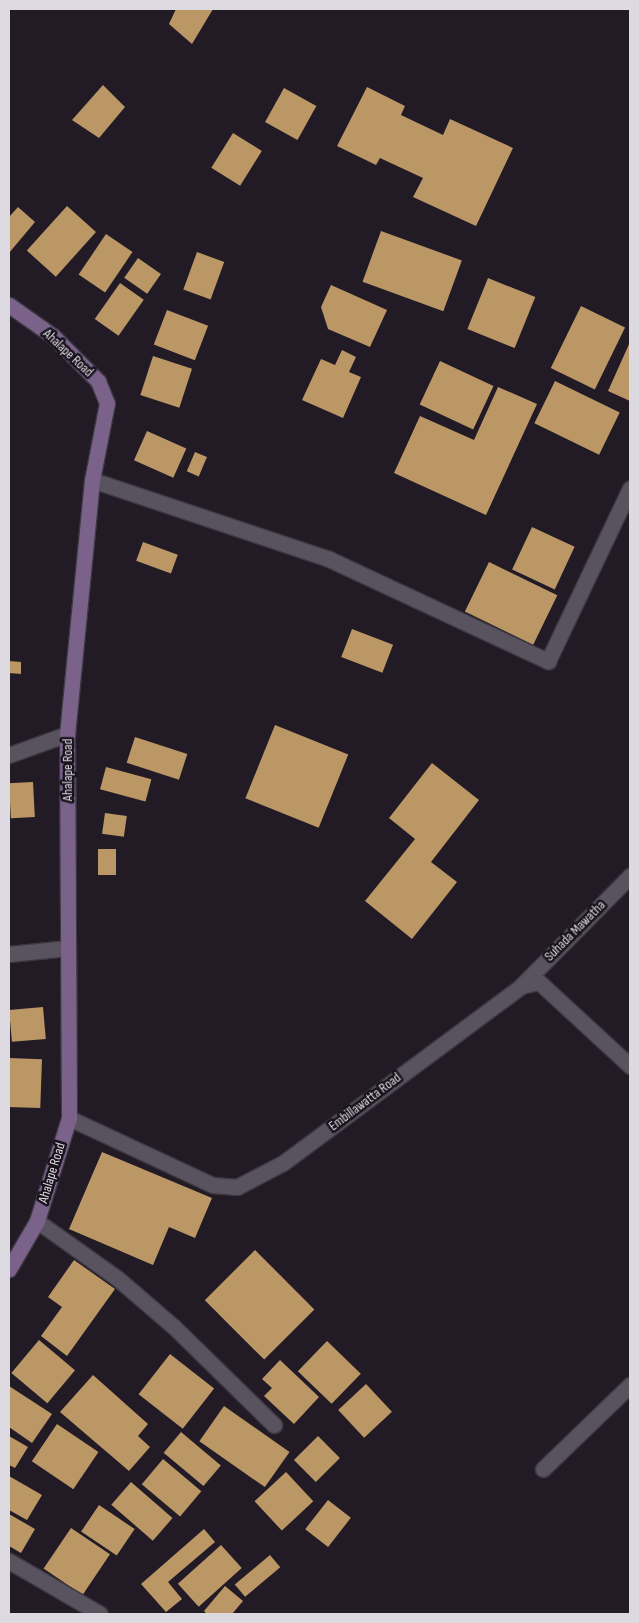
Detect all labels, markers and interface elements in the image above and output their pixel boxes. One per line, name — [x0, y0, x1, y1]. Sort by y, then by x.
street label: Ahalape Road — [39, 326, 97, 380]
street label: Ahalape Road — [60, 739, 76, 801]
street label: Suhada Mawatha — [541, 897, 609, 965]
street label: Embillawatta Road — [326, 1069, 404, 1135]
street label: Ahalape Road — [35, 1141, 69, 1205]

